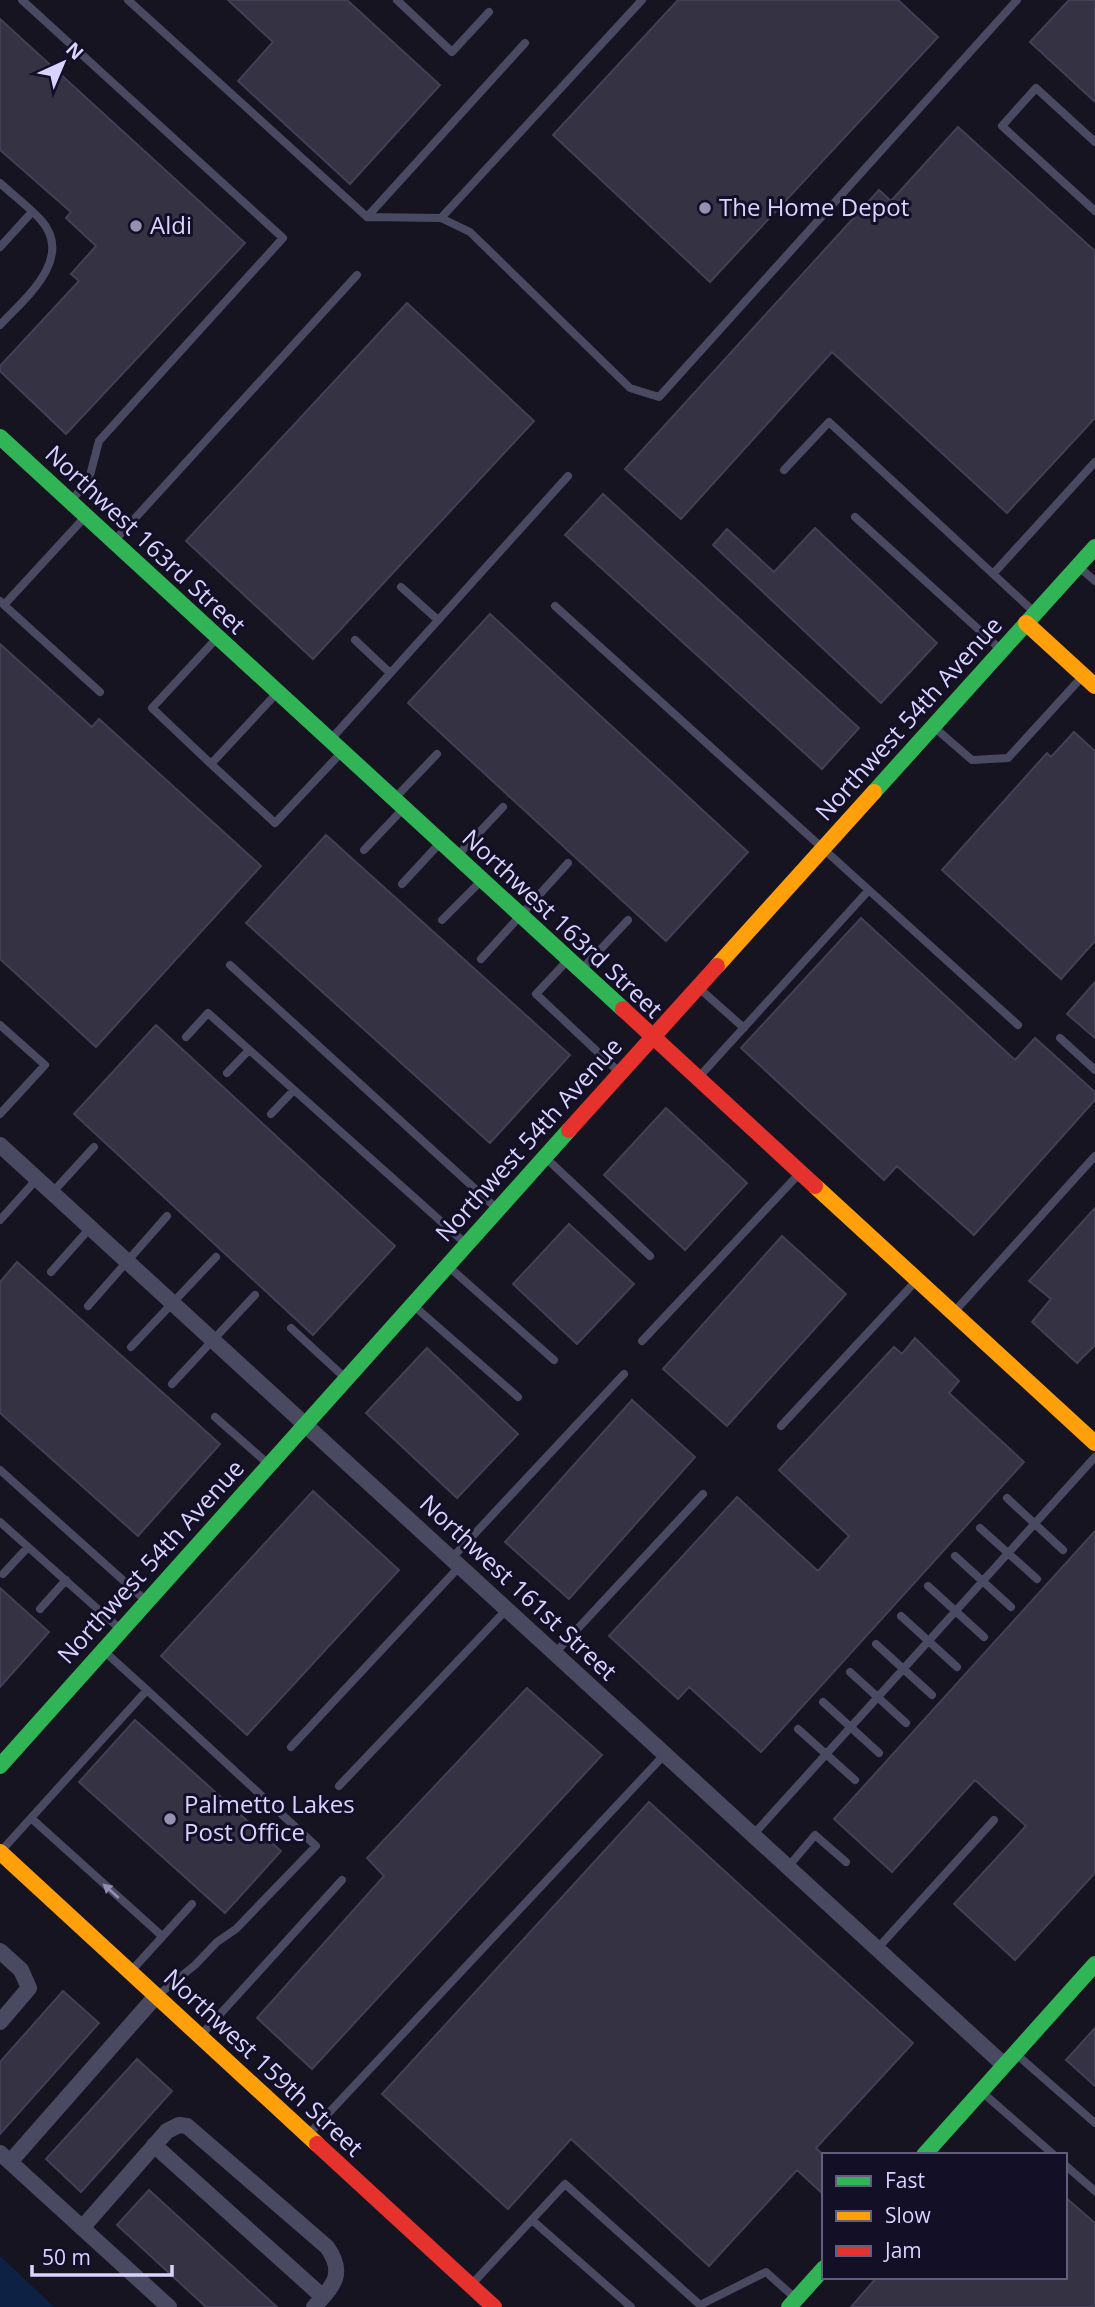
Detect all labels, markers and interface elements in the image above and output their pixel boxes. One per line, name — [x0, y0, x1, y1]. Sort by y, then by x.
north arrow — [28, 28, 98, 98]
text: N — [60, 36, 89, 65]
place label: The Home Depot — [719, 190, 909, 223]
marker: The Home Depot — [697, 200, 713, 216]
place label: Aldi — [150, 208, 192, 241]
marker: Aldi — [128, 218, 144, 234]
street label: Northwest 163rd Street — [39, 437, 253, 641]
street label: Northwest 54th Avenue — [807, 609, 1009, 827]
street label: Northwest 163rd Street — [456, 821, 670, 1025]
street label: Northwest 54th Avenue — [427, 1030, 629, 1248]
street label: Northwest 54th Avenue — [49, 1452, 251, 1670]
street label: Northwest 161st Street — [413, 1487, 625, 1687]
place label: Palmetto Lakes Post Office — [184, 1787, 355, 1848]
marker: Palmetto Lakes Post Office — [162, 1811, 178, 1827]
one-way arrow — [103, 1883, 120, 1899]
street label: Northwest 159th Street — [157, 1961, 371, 2163]
legend — [822, 2153, 1067, 2279]
text: Fast — [885, 2166, 925, 2194]
text: Slow — [885, 2201, 931, 2229]
scale bar — [32, 2234, 172, 2278]
text: Jam — [883, 2236, 922, 2264]
text: 50 m — [42, 2243, 91, 2271]

